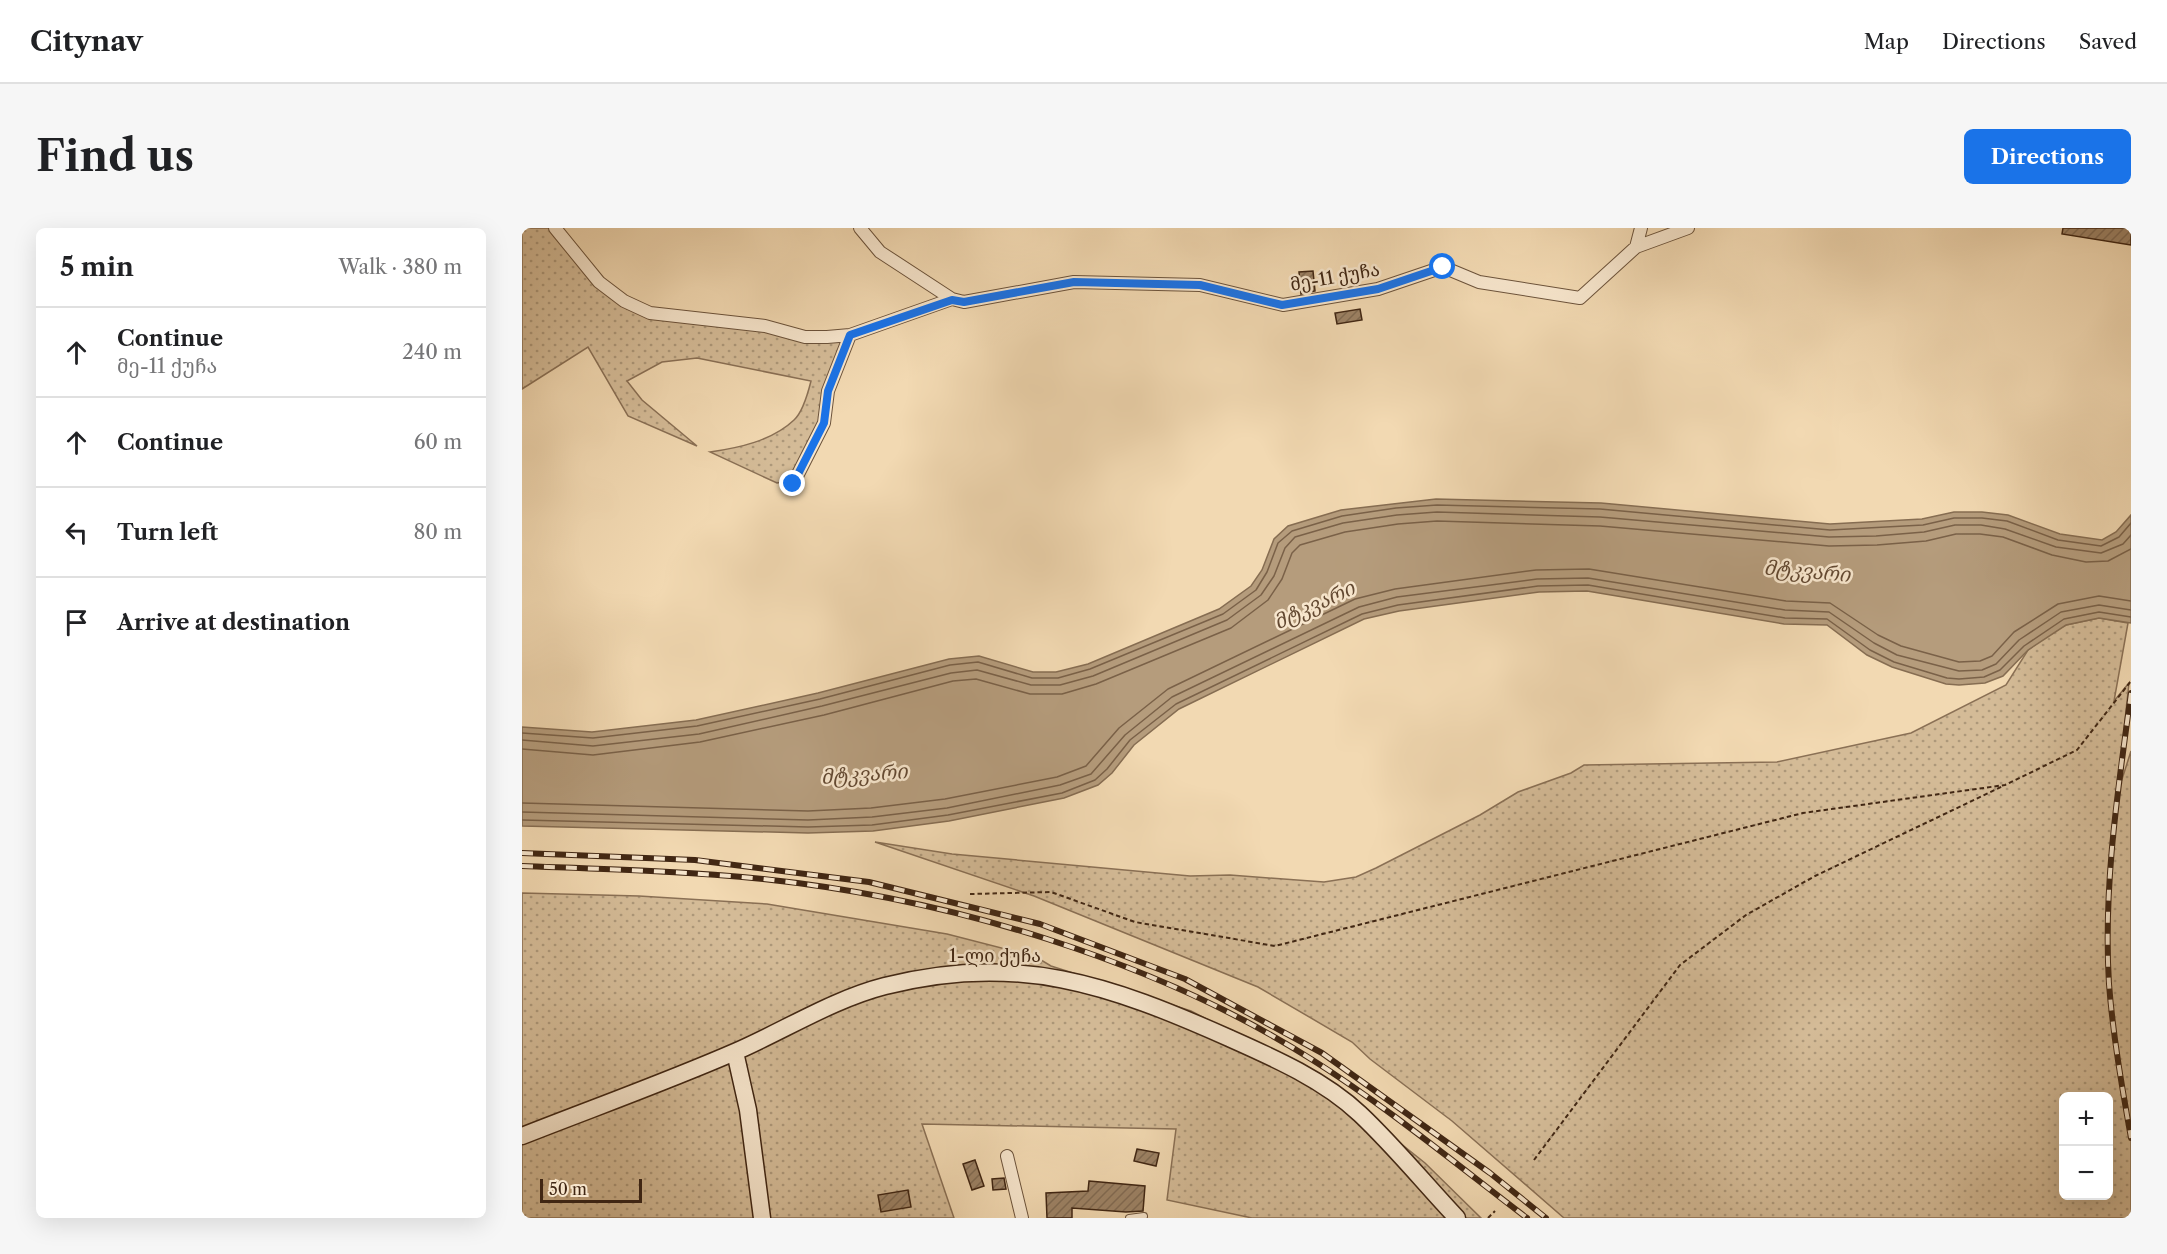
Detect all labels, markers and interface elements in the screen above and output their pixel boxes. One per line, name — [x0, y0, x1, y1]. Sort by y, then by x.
text: Citynav — [30, 24, 143, 58]
text: Map — [1864, 29, 1909, 54]
text: Directions — [1942, 29, 2046, 54]
text: Saved — [2079, 29, 2137, 54]
button: Directions — [1964, 129, 2131, 184]
text: Find us — [36, 130, 194, 182]
text: 5 min — [60, 251, 134, 283]
route start — [1429, 253, 1455, 279]
text: Walk · 380 m — [338, 255, 462, 279]
street label: მე-11 ქუჩა — [1289, 258, 1381, 296]
text: Continue — [117, 325, 223, 352]
icon: ahead — [60, 336, 93, 369]
text: 240 m — [402, 340, 462, 364]
text: მე-11 ქუჩა — [117, 354, 217, 378]
icon: ahead — [60, 426, 93, 459]
text: Continue — [117, 429, 223, 456]
text: 60 m — [414, 430, 462, 454]
route end — [779, 470, 805, 496]
icon: left — [60, 516, 93, 549]
text: Turn left — [117, 519, 218, 546]
text: 80 m — [414, 520, 462, 544]
water label: მტკვარი — [1763, 555, 1853, 588]
water label: მტკვარი — [1270, 575, 1360, 635]
icon: arrive — [60, 606, 93, 639]
text: Arrive at destination — [117, 609, 350, 636]
water label: მტკვარი — [820, 759, 910, 790]
street label: 1-ლი ქუჩა — [949, 945, 1041, 967]
map controls — [2059, 1092, 2113, 1200]
button: + — [2059, 1092, 2113, 1146]
button: − — [2059, 1146, 2113, 1200]
scale bar — [540, 1176, 642, 1204]
text: 50 m — [549, 1179, 587, 1199]

